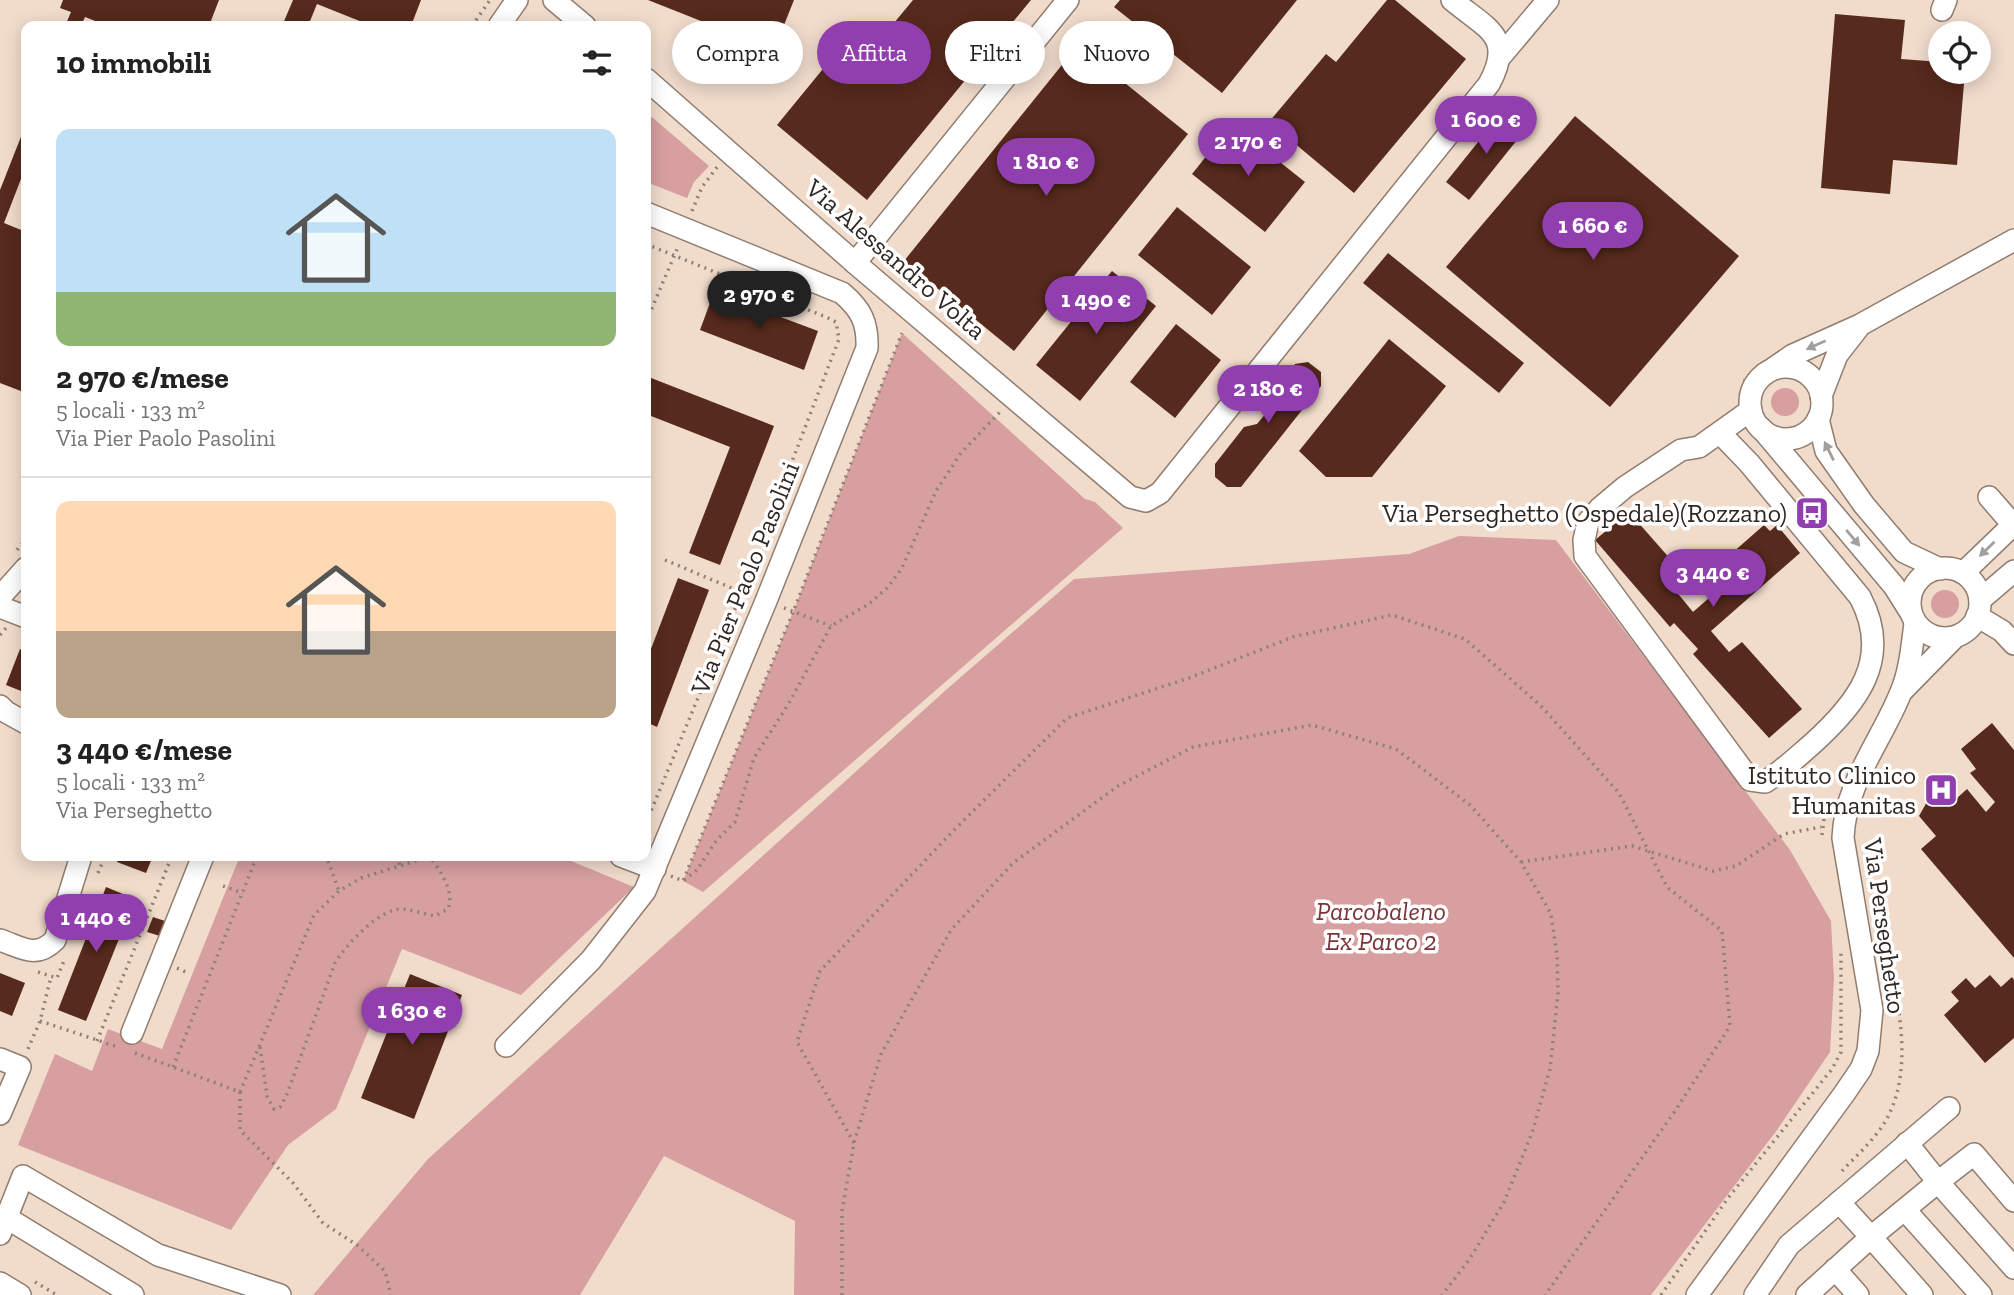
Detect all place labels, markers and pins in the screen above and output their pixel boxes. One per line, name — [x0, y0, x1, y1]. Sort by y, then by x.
pin: 1 600 € — [1421, 96, 1551, 156]
pin: 2 170 € — [1183, 118, 1313, 178]
pin: 1 810 € — [981, 138, 1111, 198]
pin: 1 660 € — [1528, 202, 1658, 262]
pin: 2 970 € — [694, 272, 824, 331]
pin: 1 490 € — [1031, 276, 1161, 336]
pin: 2 180 € — [1203, 366, 1333, 425]
bus stop icon: Via Perseghetto (Ospedale)(Rozzano) — [1793, 494, 1831, 532]
place label: Via Perseghetto (Ospedale)(Rozzano) — [1381, 497, 1787, 529]
pin: 3 440 € — [1648, 550, 1778, 609]
place label: Istituto Clinico Humanitas — [1748, 759, 1916, 821]
hospital icon: Istituto Clinico Humanitas — [1922, 771, 1960, 809]
pin: 1 440 € — [31, 894, 161, 954]
pin: 1 630 € — [347, 988, 477, 1047]

